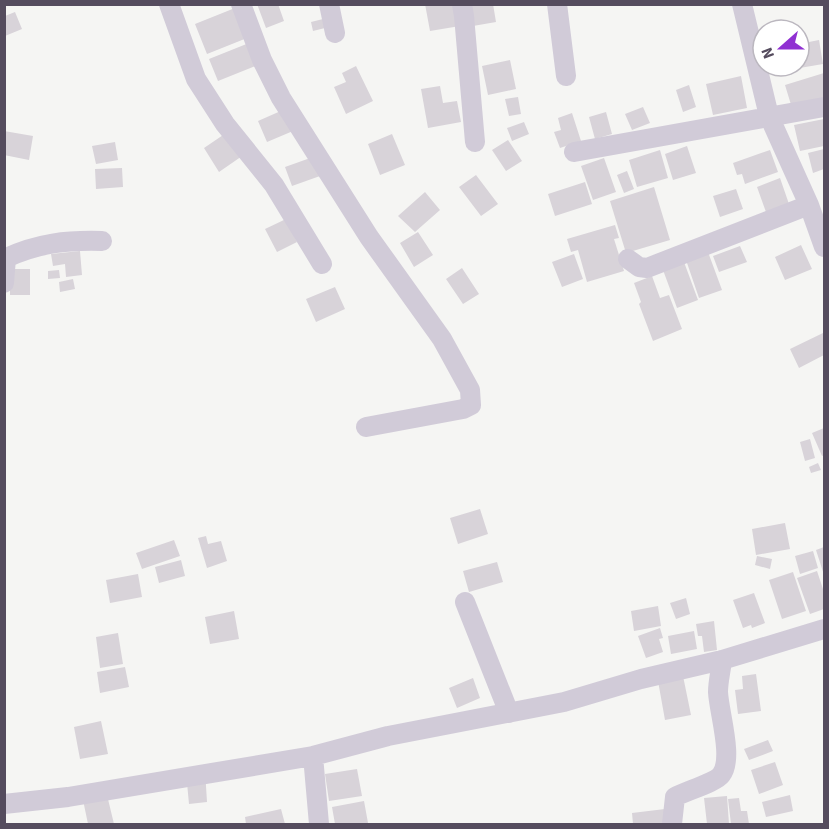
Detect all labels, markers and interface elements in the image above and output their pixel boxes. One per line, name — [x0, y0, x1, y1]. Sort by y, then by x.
north arrow — [751, 18, 811, 78]
text: N — [756, 44, 780, 62]

